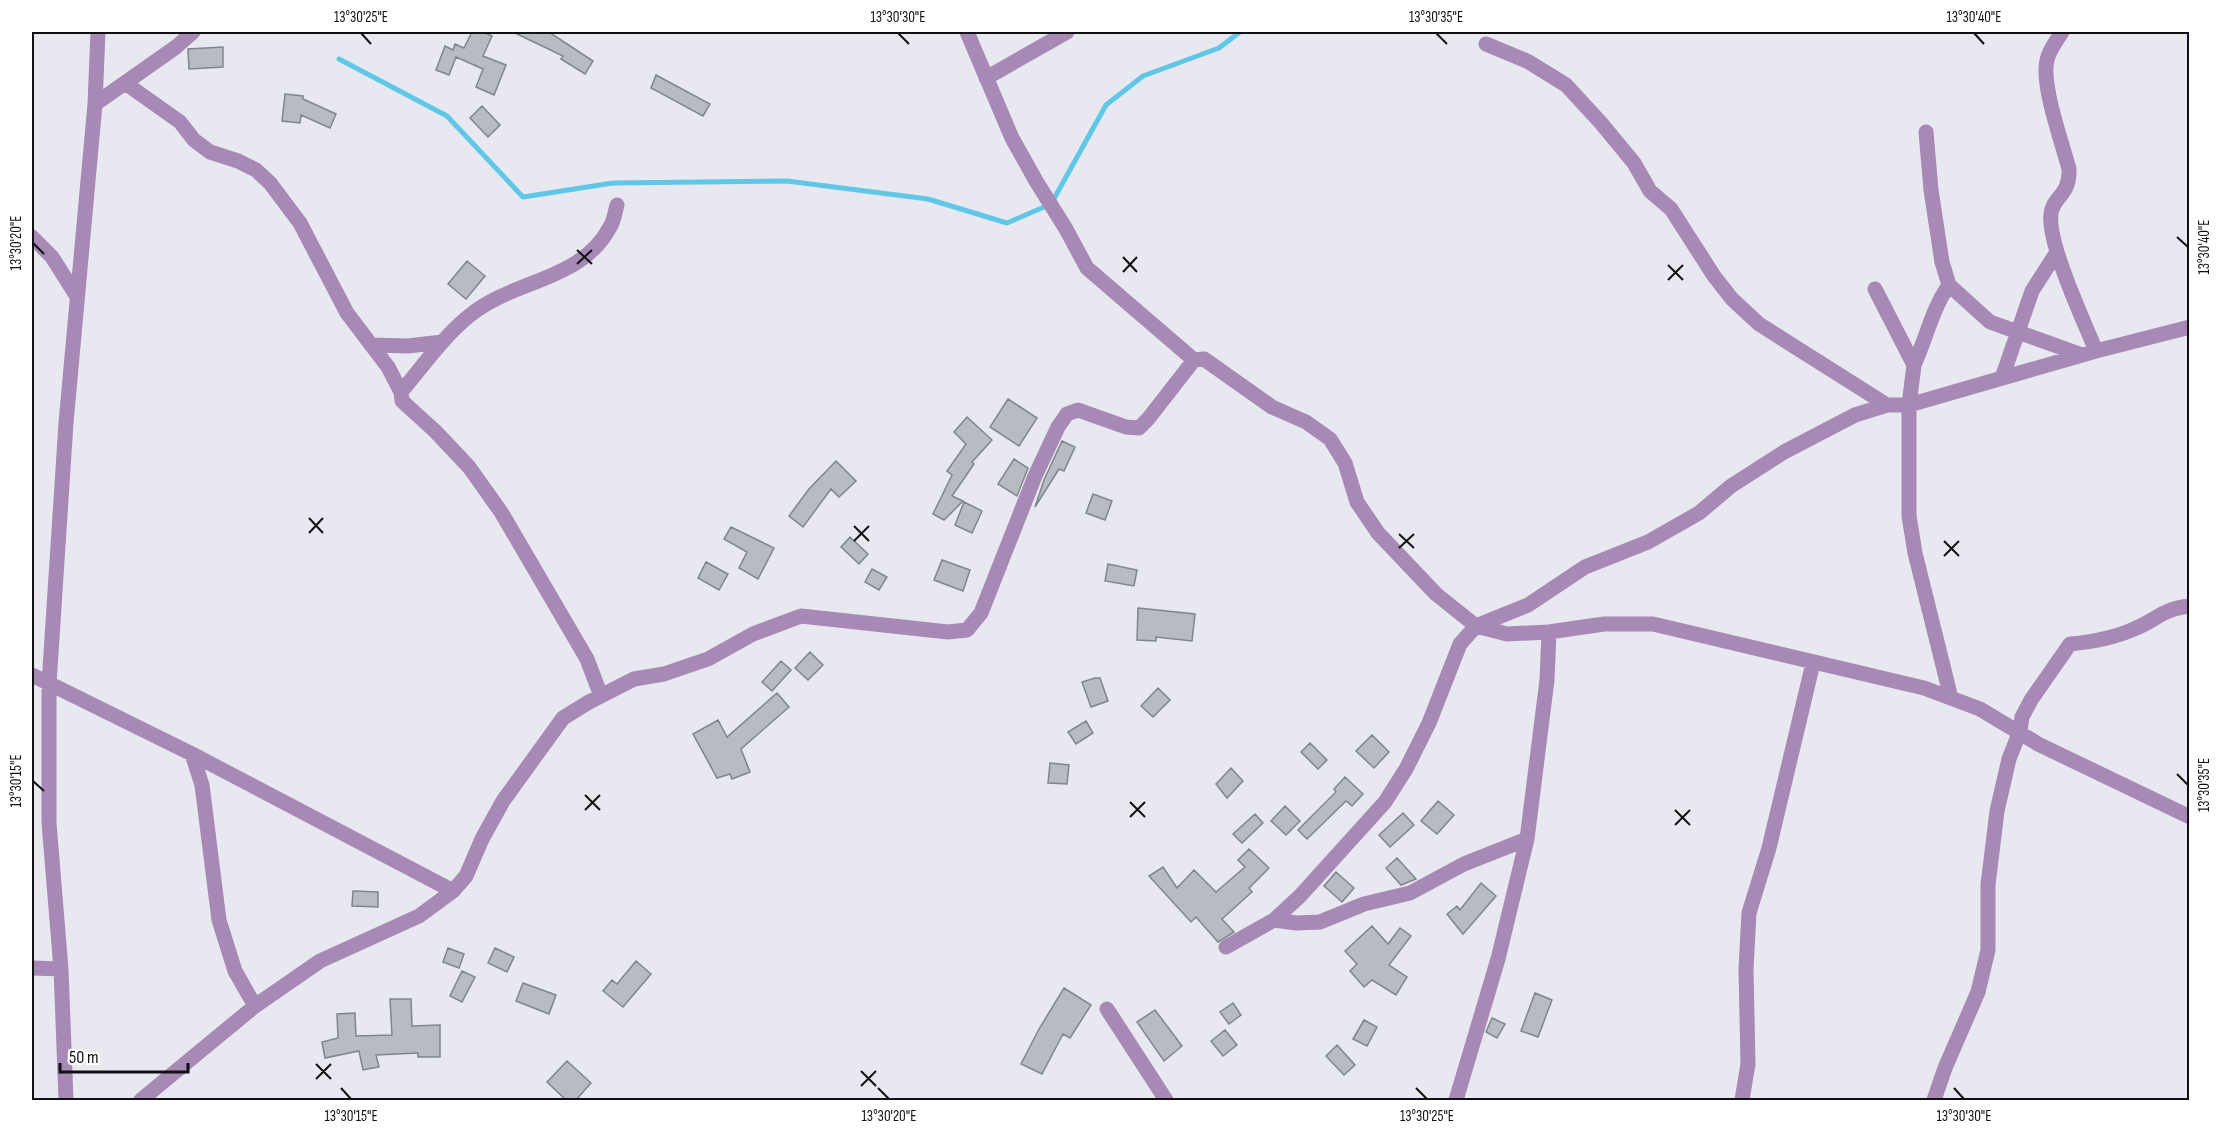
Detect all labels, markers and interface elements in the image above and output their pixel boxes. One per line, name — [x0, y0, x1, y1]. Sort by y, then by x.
text: 13°30'25"E — [334, 8, 388, 27]
text: 13°30'30"E — [871, 8, 925, 27]
text: 13°30'35"E — [1409, 8, 1463, 27]
text: 13°30'40"E — [1947, 8, 2001, 27]
text: 13°30'20"E — [7, 216, 26, 270]
text: 13°30'40"E — [2195, 220, 2214, 274]
text: 13°30'15"E — [7, 754, 26, 808]
text: 13°30'35"E — [2195, 758, 2214, 812]
scale bar — [60, 1036, 188, 1074]
text: 50 m — [69, 1047, 99, 1068]
text: 13°30'15"E — [324, 1107, 378, 1126]
text: 13°30'20"E — [862, 1107, 916, 1126]
text: 13°30'25"E — [1400, 1107, 1454, 1126]
text: 13°30'30"E — [1937, 1107, 1991, 1126]

